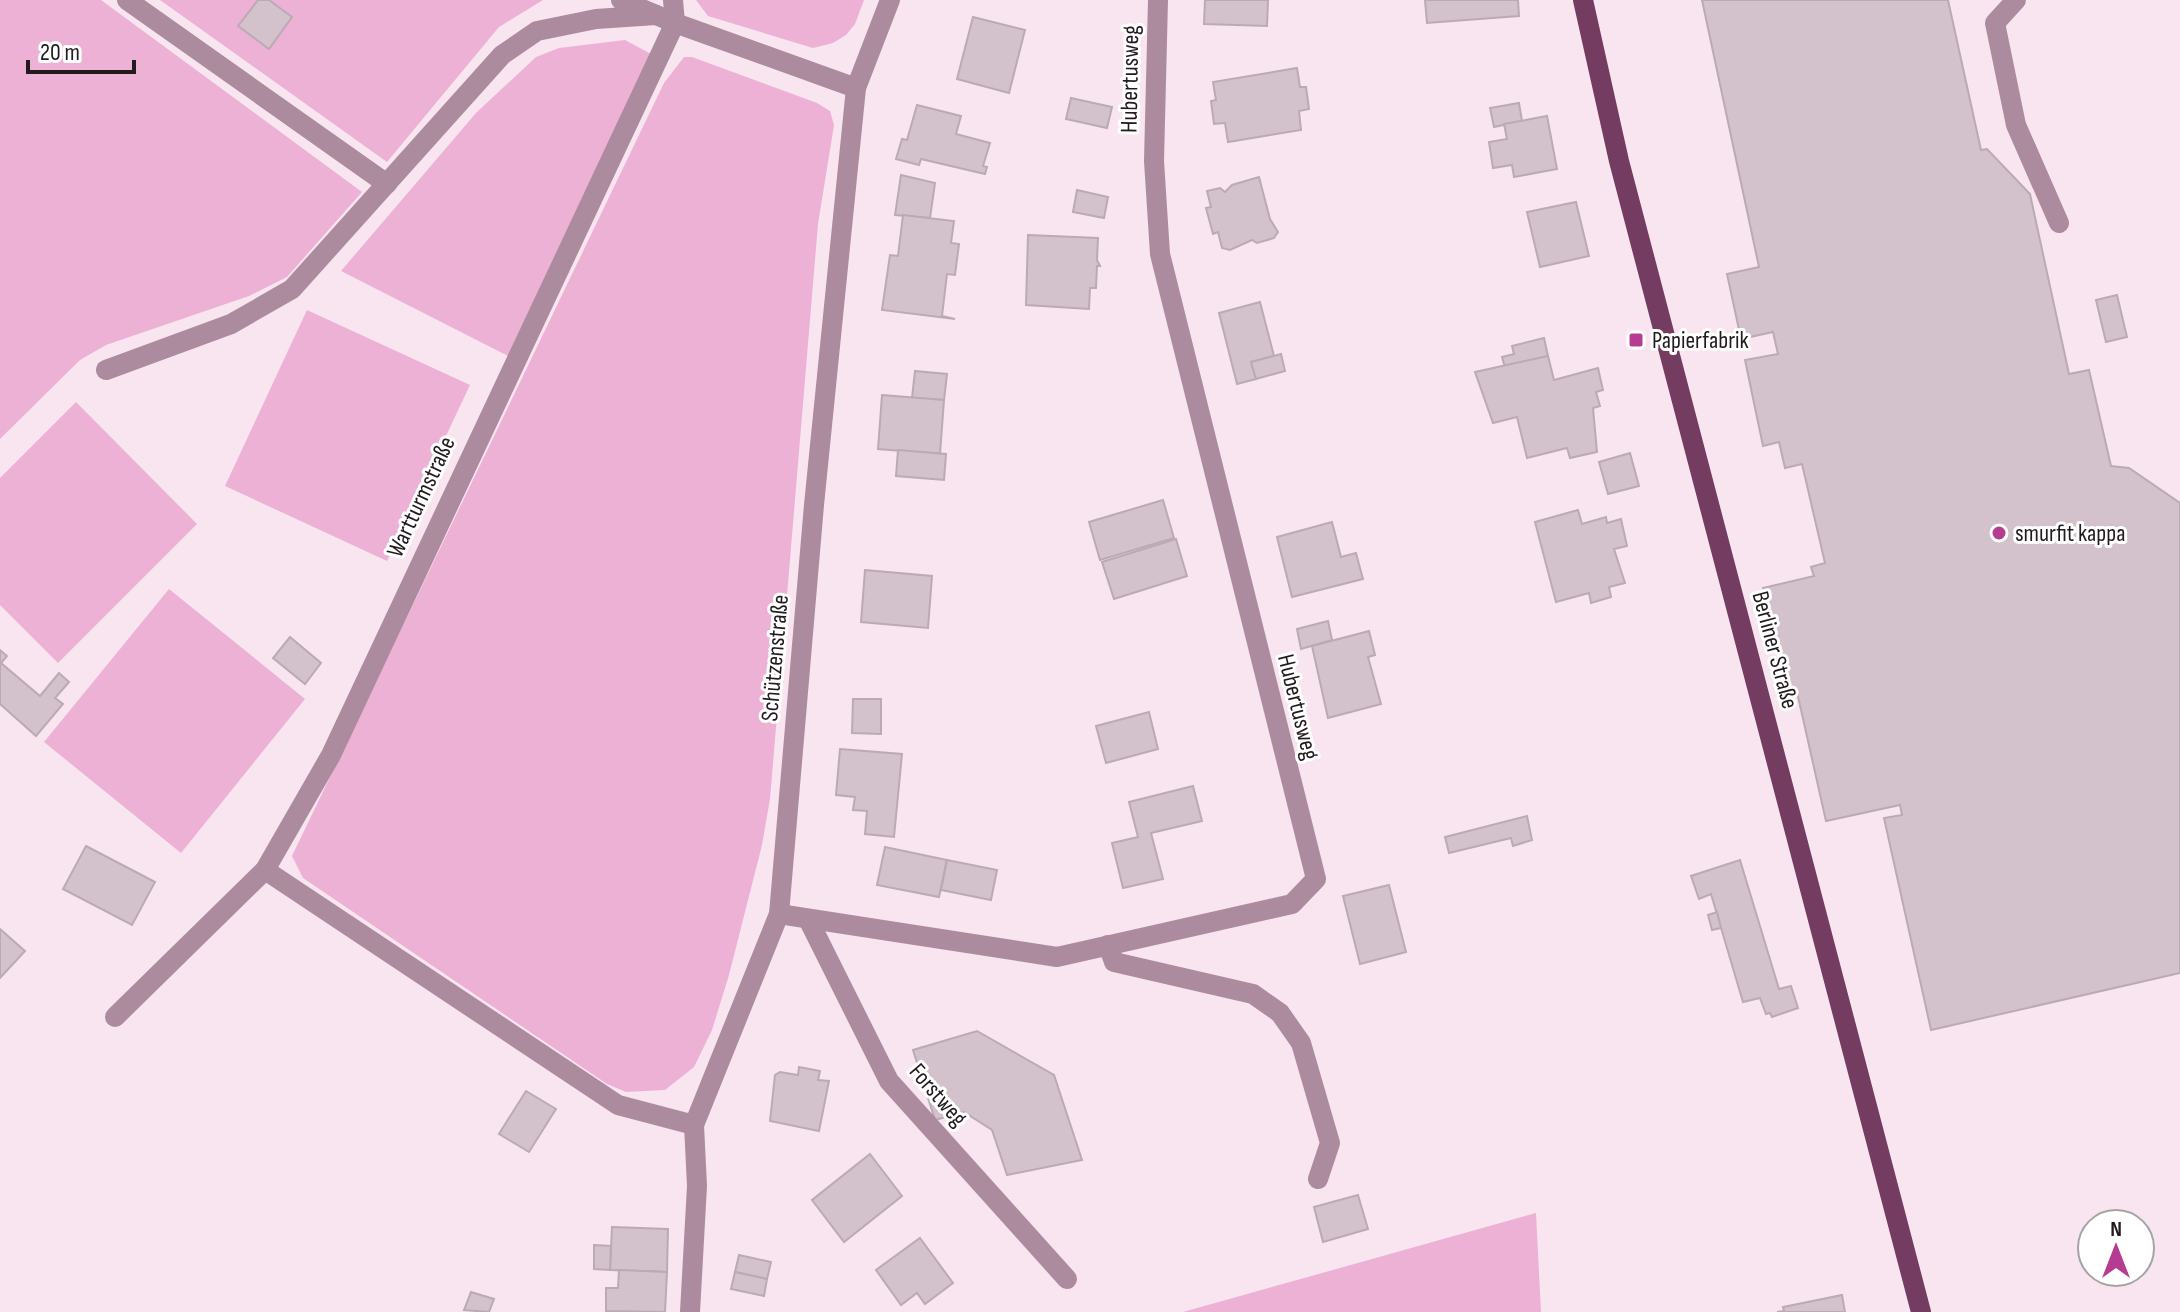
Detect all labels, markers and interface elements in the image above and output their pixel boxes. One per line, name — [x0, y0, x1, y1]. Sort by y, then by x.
scale bar — [28, 24, 134, 74]
street label: Hubertusweg — [1115, 25, 1145, 133]
text: 20 m — [40, 38, 80, 67]
place label: Papierfabrik — [1652, 326, 1749, 355]
marker: Papierfabrik — [1627, 331, 1645, 349]
street label: Wartturmstraße — [380, 432, 462, 562]
place label: smurfit kappa — [2015, 519, 2125, 548]
marker: smurfit kappa — [1990, 524, 2008, 542]
street label: Berliner Straße — [1745, 588, 1805, 712]
street label: Schützenstraße — [755, 593, 795, 723]
street label: Hubertusweg — [1271, 651, 1325, 763]
street label: Forstweg — [903, 1058, 973, 1132]
north arrow — [2076, 1208, 2156, 1288]
text: N — [2110, 1216, 2122, 1243]

